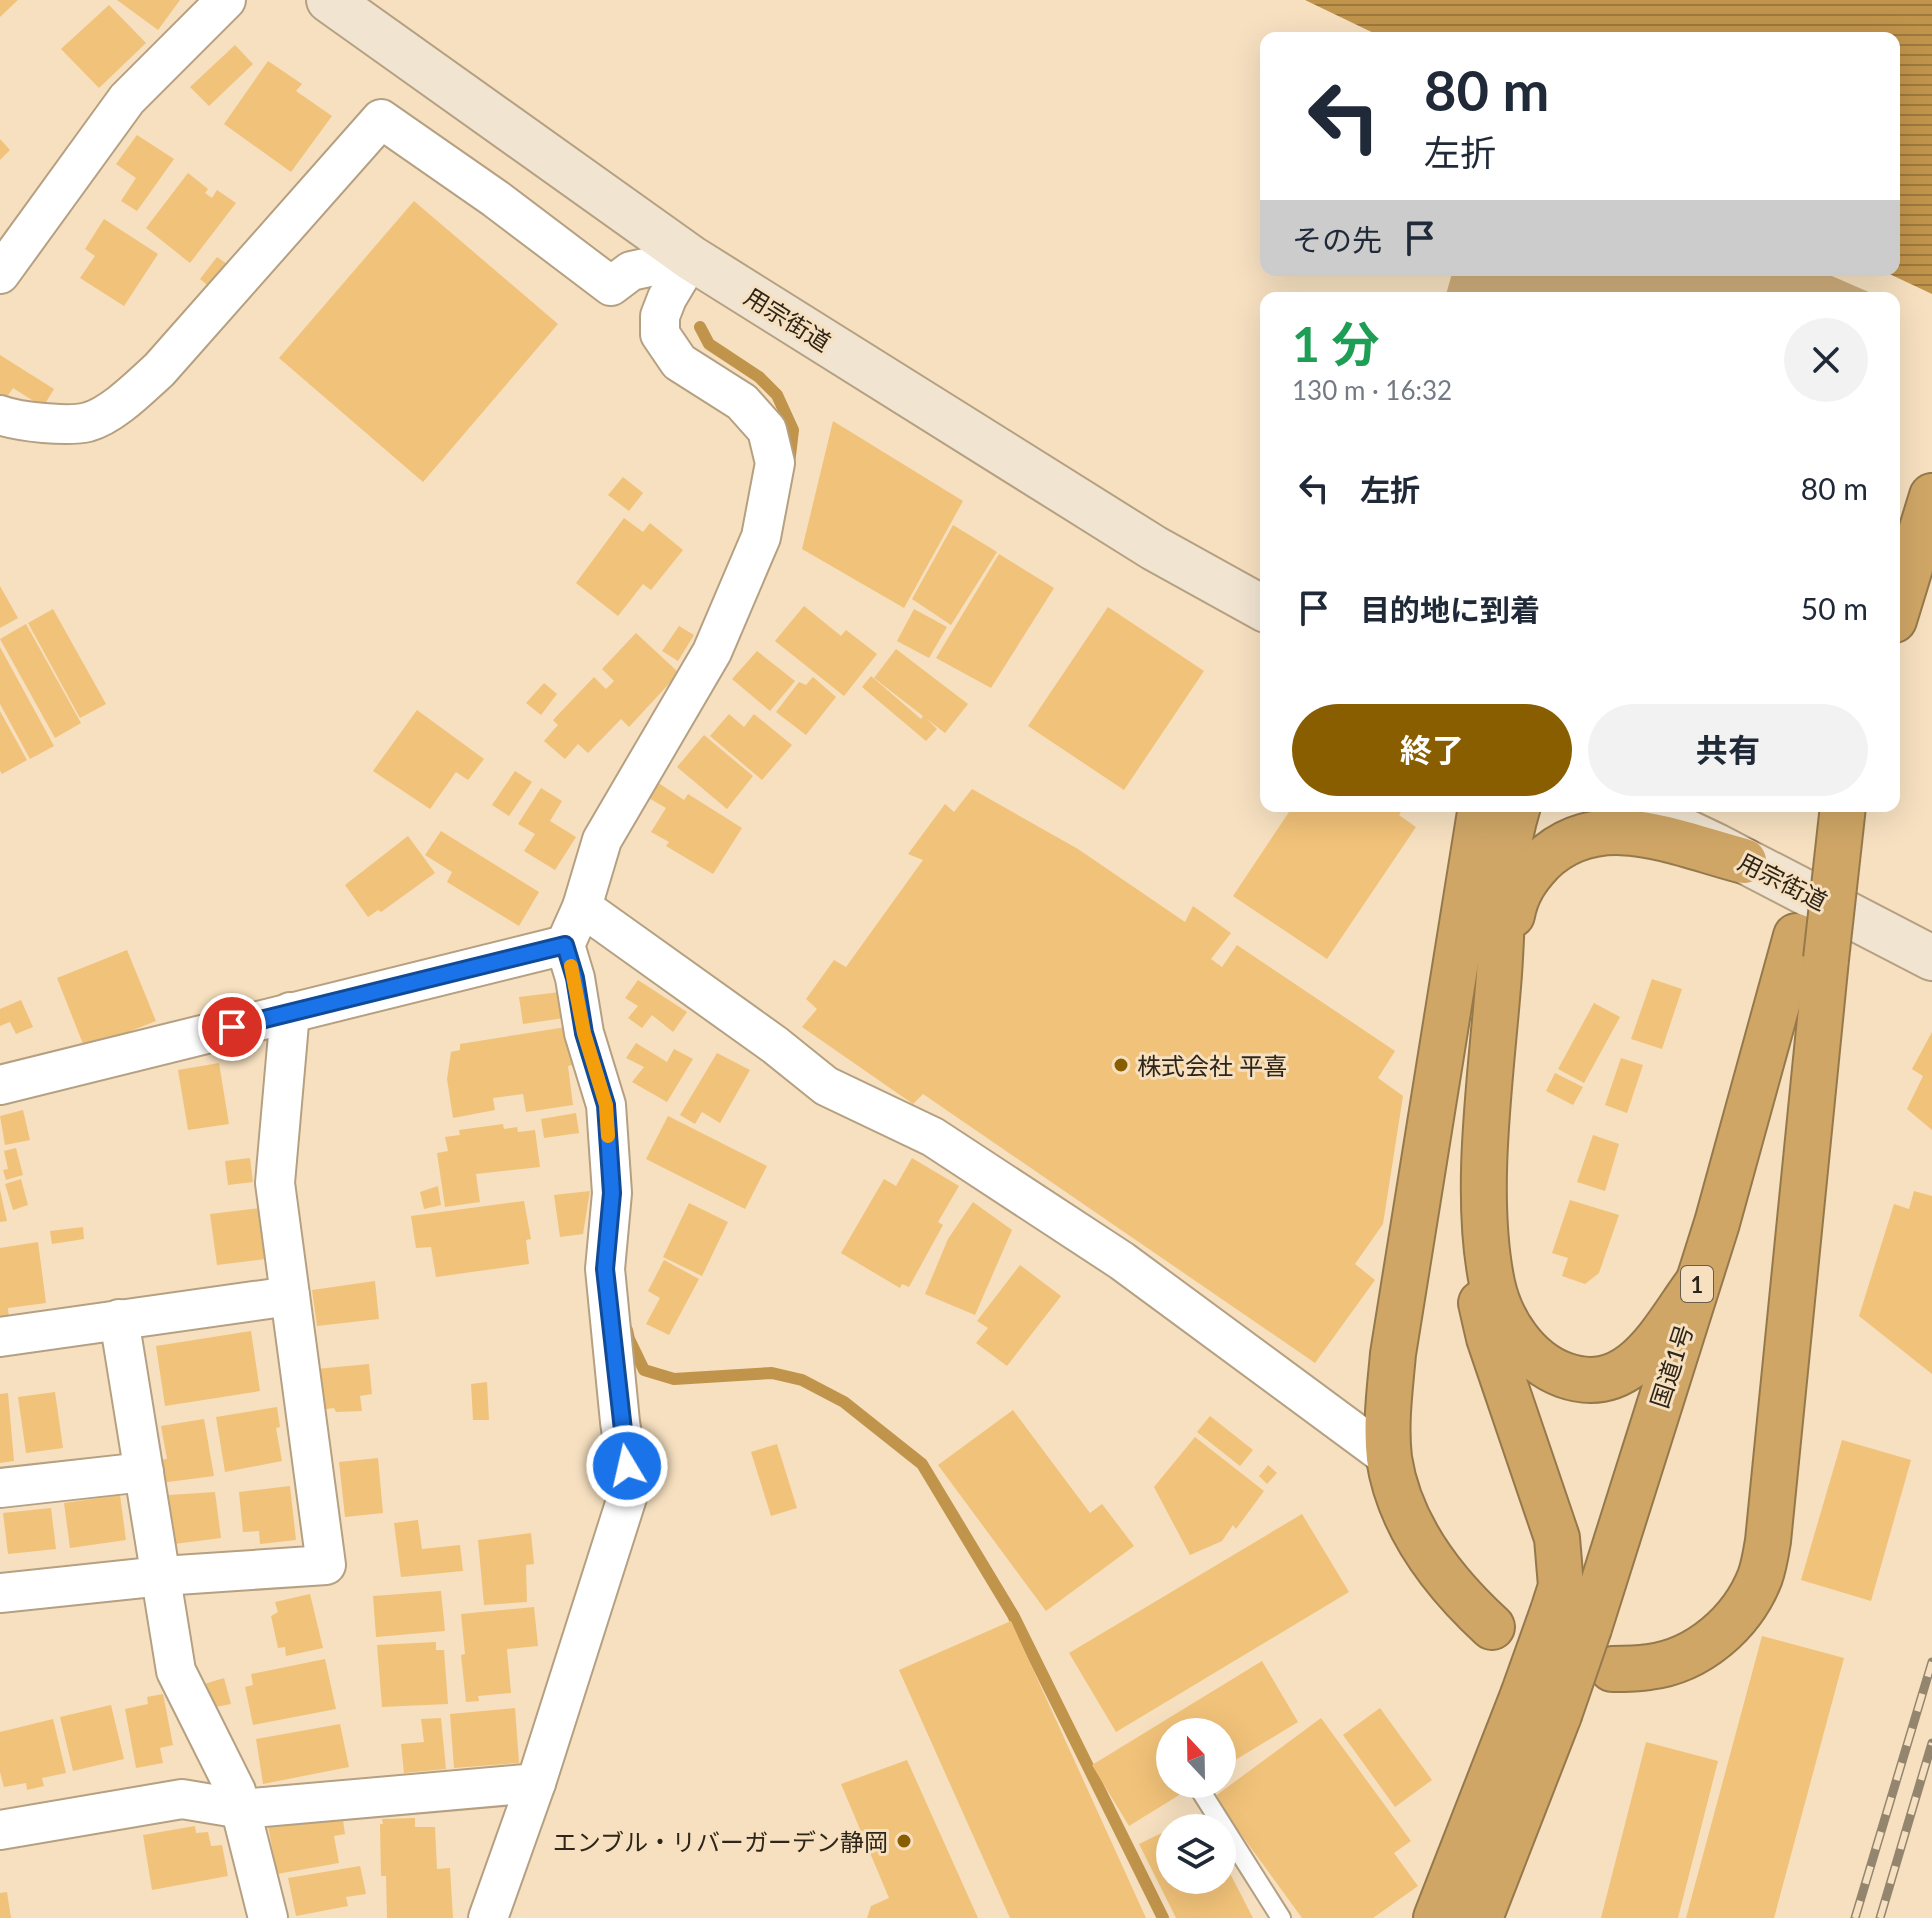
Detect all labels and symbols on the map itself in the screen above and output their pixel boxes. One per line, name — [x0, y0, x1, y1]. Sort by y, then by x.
street label: 用宗街道 — [740, 281, 836, 357]
street label: 用宗街道 — [1734, 846, 1832, 916]
pin — [198, 993, 266, 1061]
place label: 株式会社 平喜 — [1137, 1051, 1287, 1080]
marker: 株式会社 平喜 — [1112, 1056, 1130, 1074]
road number: 1 — [1681, 1266, 1713, 1302]
street label: 国道1号 — [1644, 1321, 1698, 1411]
position arrow — [585, 1424, 669, 1508]
north arrow — [1156, 1718, 1236, 1798]
place label: エンブル・リバーガーデン静岡 — [553, 1827, 888, 1856]
marker: エンブル・リバーガーデン静岡 — [895, 1832, 913, 1850]

